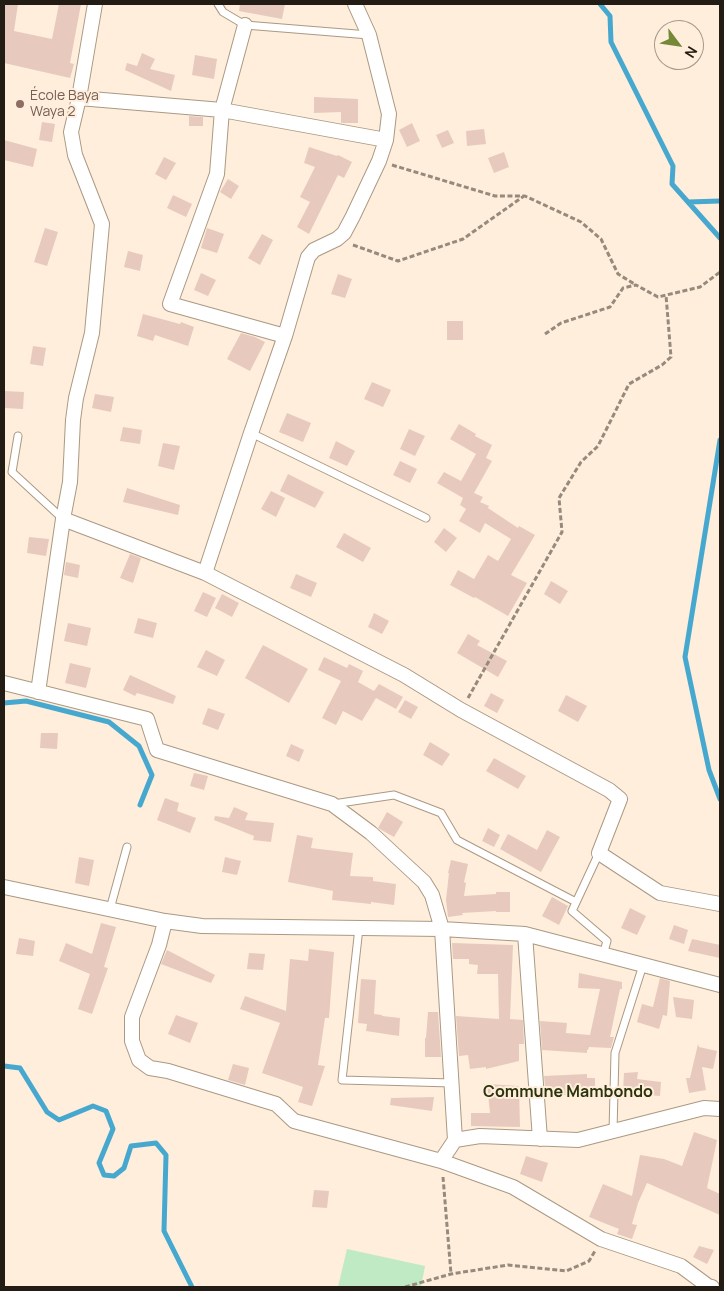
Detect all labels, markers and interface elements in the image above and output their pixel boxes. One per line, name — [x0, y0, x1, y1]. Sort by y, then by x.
north arrow — [654, 20, 704, 70]
text: N — [681, 43, 702, 62]
place label: École Baya Waya 2 — [30, 88, 99, 120]
marker: École Baya Waya 2 — [14, 98, 26, 110]
district label: Commune Mambondo — [483, 1083, 653, 1103]

